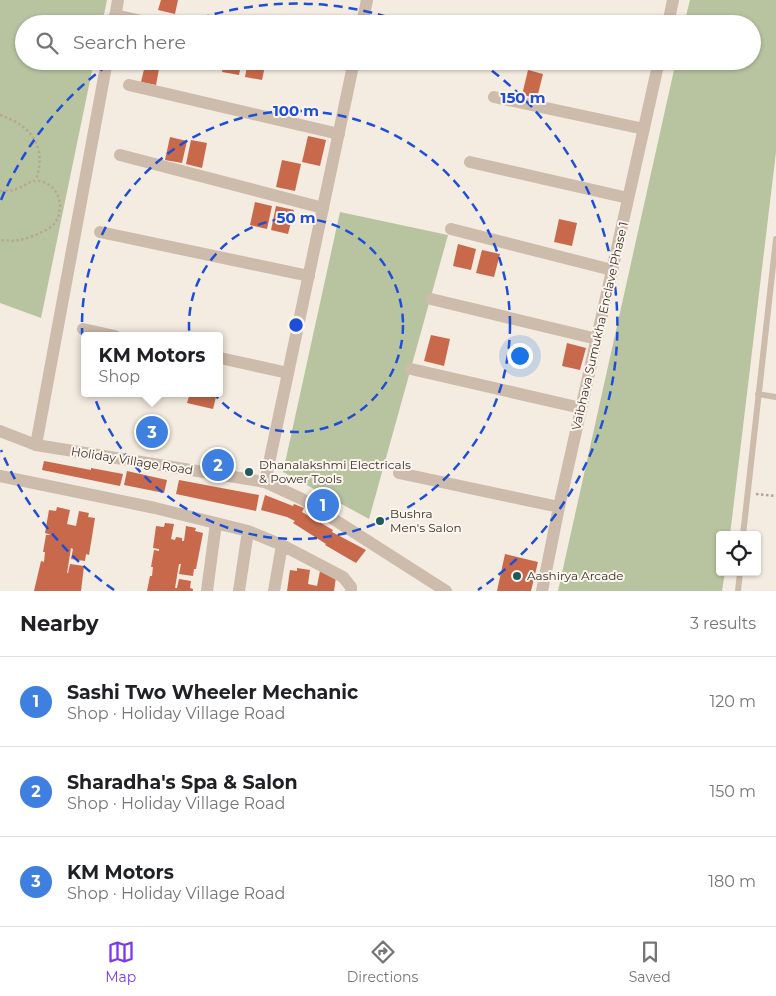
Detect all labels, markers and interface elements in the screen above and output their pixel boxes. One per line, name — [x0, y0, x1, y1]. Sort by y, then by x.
search box — [15, 15, 761, 70]
icon: search — [33, 29, 61, 57]
text: Search here — [73, 31, 186, 54]
text: 150 m — [501, 88, 545, 107]
text: 100 m — [273, 101, 319, 120]
text: 50 m — [276, 208, 316, 227]
street label: Vaibhava Sumukha Enclave Phase 1 — [568, 220, 631, 432]
centre of rings — [287, 316, 305, 334]
popup — [81, 332, 223, 397]
your location — [507, 343, 533, 369]
text: KM Motors — [99, 344, 205, 367]
text: Shop — [99, 367, 140, 386]
pin: 3 — [136, 413, 168, 451]
street label: Holiday Village Road — [70, 443, 194, 478]
pin: 2 — [202, 446, 234, 484]
place label: Dhanalakshmi Electricals & Power Tools — [259, 457, 411, 486]
marker: Dhanalakshmi Electricals & Power Tools — [243, 466, 255, 478]
pin: 1 — [307, 486, 339, 524]
place label: Bushra Men's Salon — [390, 506, 462, 535]
marker: Bushra Men's Salon — [374, 515, 386, 527]
map controls — [716, 531, 761, 576]
button: locate — [716, 531, 761, 576]
place label: Aashirya Arcade — [527, 568, 624, 583]
marker: Aashirya Arcade — [511, 570, 523, 582]
text: Nearby — [20, 611, 99, 636]
text: 3 results — [690, 614, 756, 633]
text: Sashi Two Wheeler Mechanic — [67, 681, 358, 704]
text: 1 — [33, 692, 39, 711]
text: 120 m — [709, 692, 756, 711]
text: Shop · Holiday Village Road — [67, 704, 285, 723]
text: Sharadha's Spa & Salon — [67, 771, 298, 794]
text: 2 — [31, 782, 41, 801]
text: 150 m — [709, 782, 756, 801]
text: Shop · Holiday Village Road — [67, 794, 285, 813]
text: KM Motors — [67, 861, 174, 884]
text: 3 — [31, 872, 41, 891]
text: 180 m — [708, 872, 756, 891]
text: Shop · Holiday Village Road — [67, 884, 285, 903]
tab: Map — [105, 938, 136, 986]
tab: Directions — [347, 938, 418, 986]
tab: Saved — [629, 938, 671, 986]

